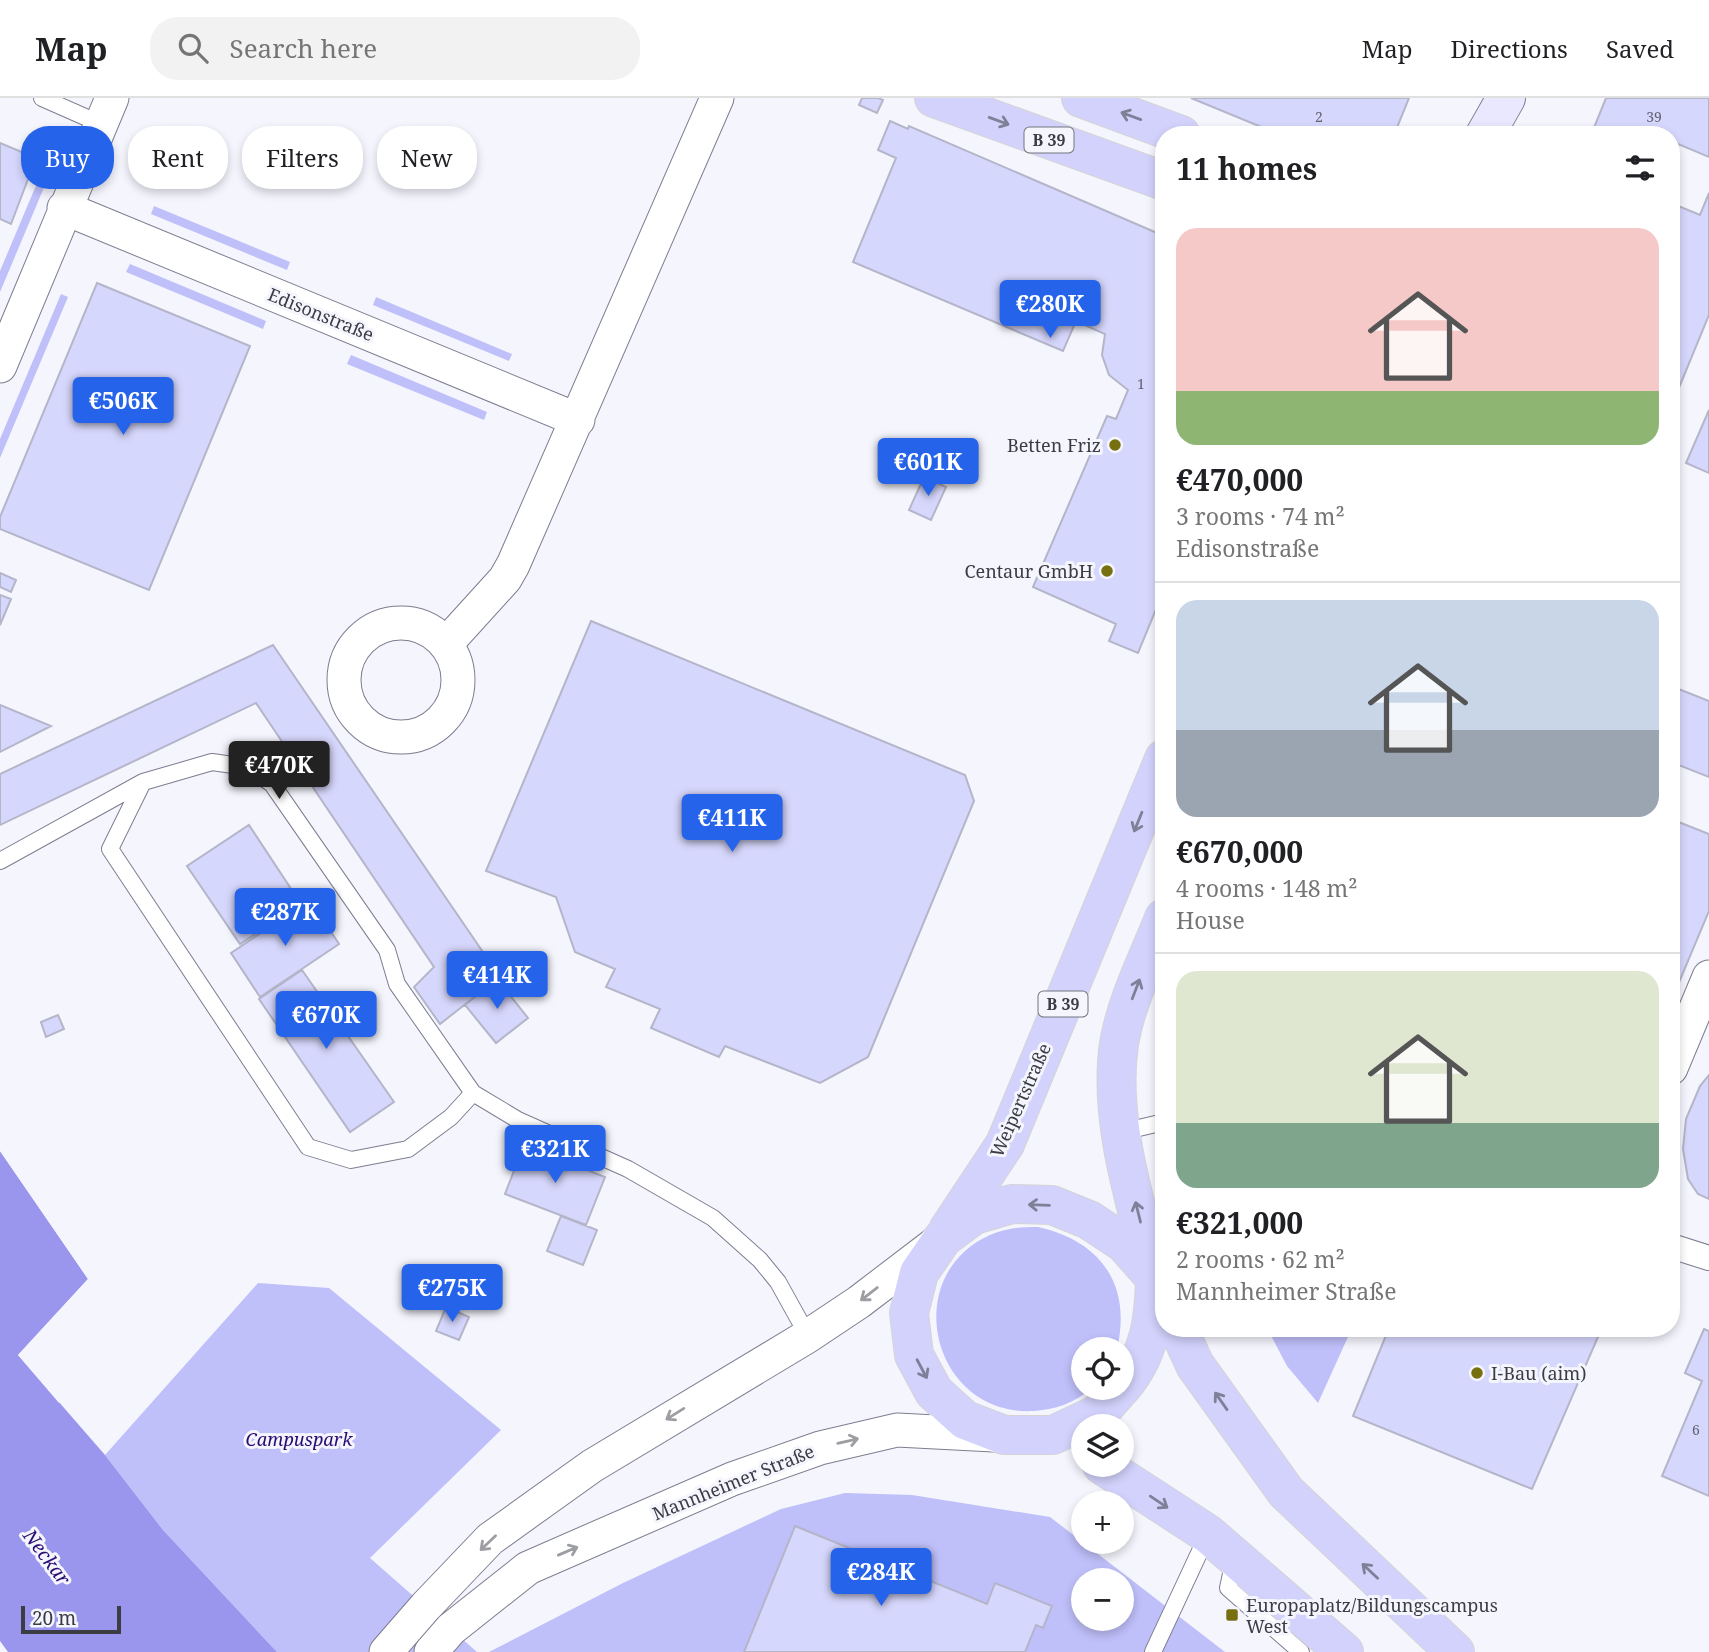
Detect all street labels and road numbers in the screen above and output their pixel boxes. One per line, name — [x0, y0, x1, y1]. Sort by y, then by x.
road number: B 39 — [1024, 128, 1074, 152]
street label: Edisonstraße — [265, 282, 377, 346]
road number: B 39 — [1038, 991, 1088, 1016]
street label: Weipertstraße — [984, 1039, 1056, 1161]
street label: Mannheimer Straße — [649, 1439, 817, 1525]

